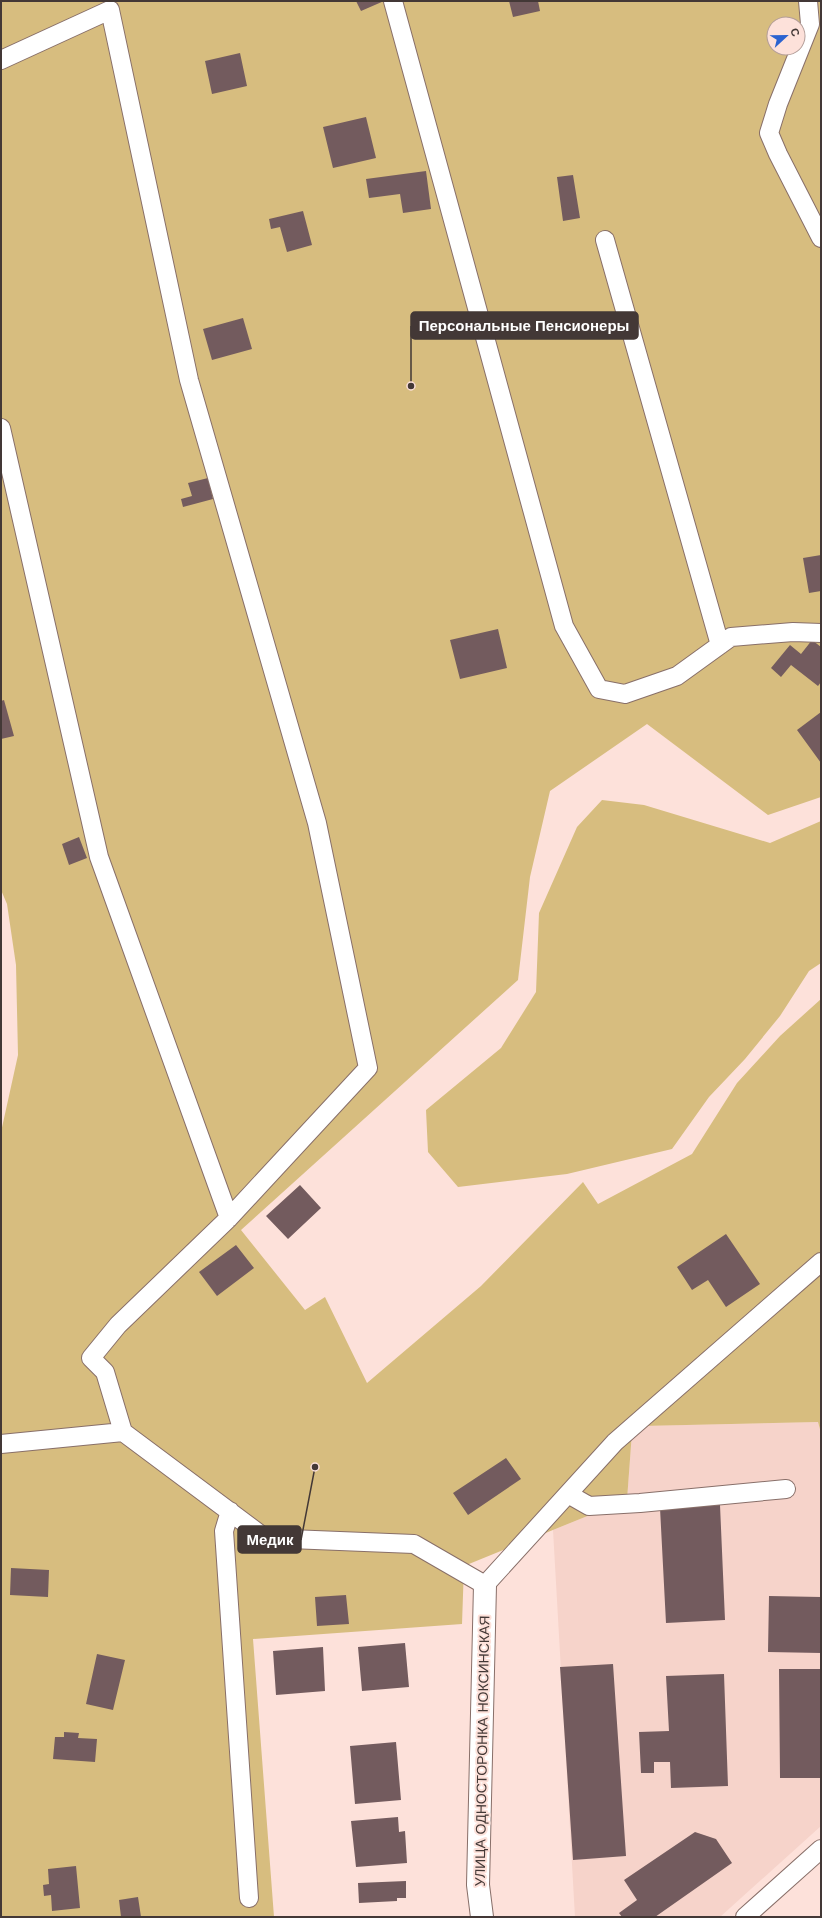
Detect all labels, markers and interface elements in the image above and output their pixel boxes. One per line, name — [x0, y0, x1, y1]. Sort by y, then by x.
north arrow — [766, 16, 806, 56]
text: С — [787, 26, 802, 39]
callout: Персональные Пенсионеры — [411, 312, 638, 339]
text: Персональные Пенсионеры — [419, 317, 629, 335]
callout: Медик — [238, 1526, 301, 1553]
text: Медик — [246, 1531, 294, 1549]
street label: УЛИЦА ОДНОСТОРОНКА НОКСИНСКАЯ — [472, 1615, 492, 1887]

